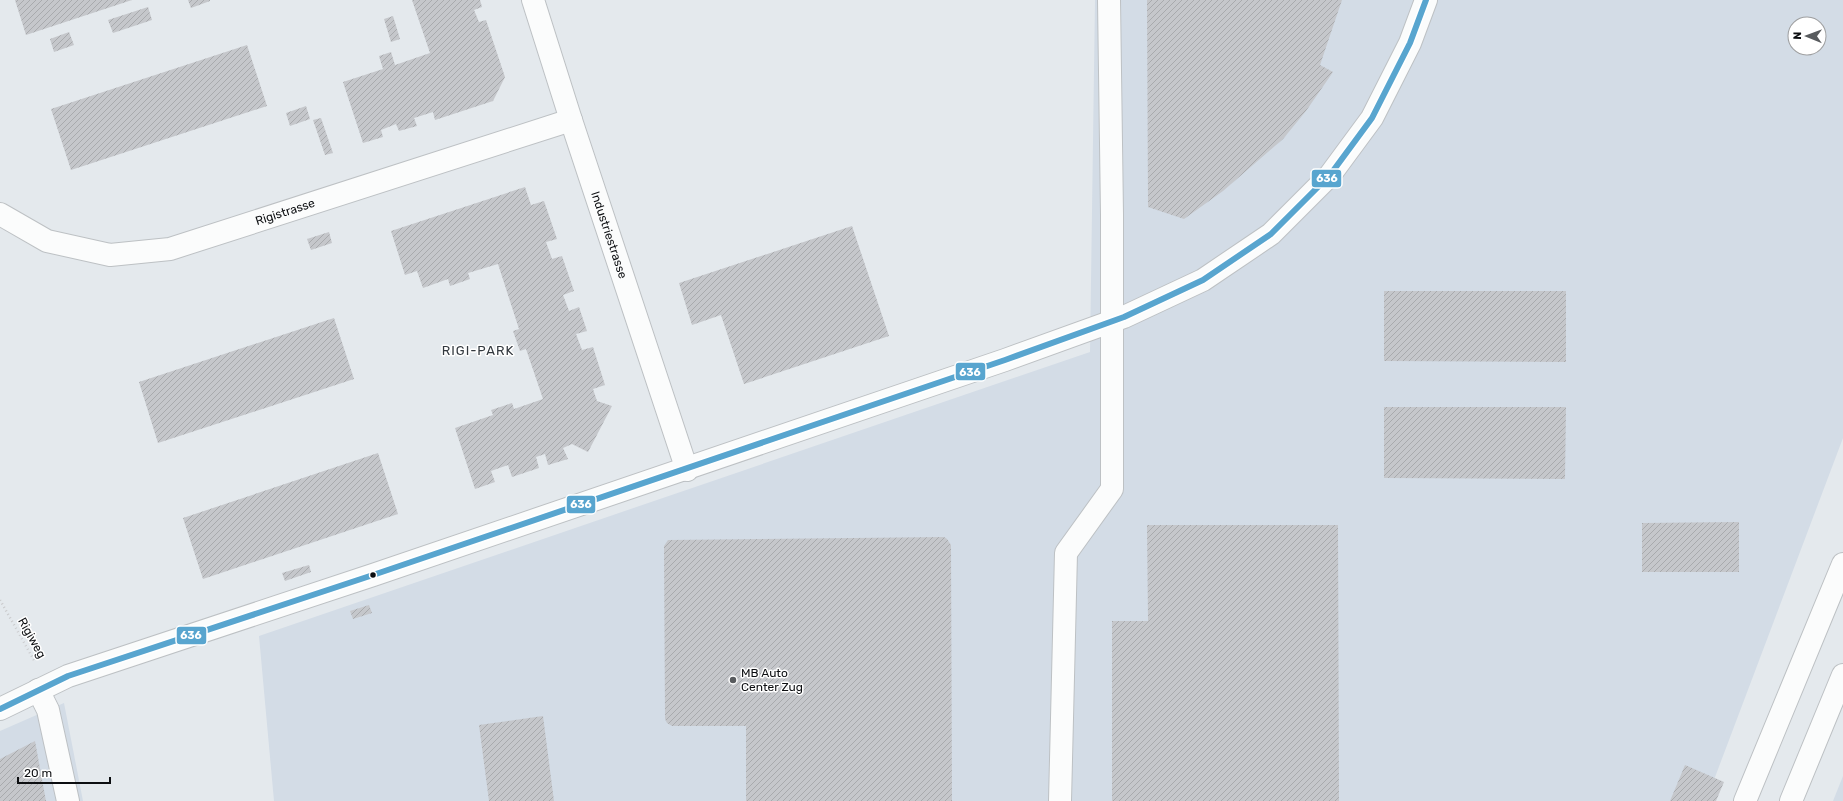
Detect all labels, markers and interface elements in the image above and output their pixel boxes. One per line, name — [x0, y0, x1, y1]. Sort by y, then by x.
north arrow — [1787, 16, 1827, 56]
text: N — [1791, 32, 1804, 40]
line badge: 636 — [1311, 169, 1342, 188]
text: 636 — [1316, 172, 1338, 185]
street label: Industriestrasse — [588, 190, 630, 281]
street label: Rigistrasse — [254, 196, 317, 228]
district label: RIGI-PARK — [442, 343, 514, 358]
line badge: 636 — [955, 362, 986, 381]
text: 636 — [959, 366, 981, 379]
line badge: 636 — [566, 495, 596, 514]
text: 636 — [570, 498, 592, 511]
unlabelled marker — [368, 570, 378, 580]
street label: Rigiweg — [15, 615, 49, 661]
line badge: 636 — [176, 626, 207, 645]
text: 636 — [180, 629, 202, 642]
place label: MB Auto Center Zug — [741, 666, 803, 694]
marker: MB Auto Center Zug — [728, 675, 738, 685]
scale bar — [18, 759, 110, 785]
text: 20 m — [24, 766, 52, 780]

